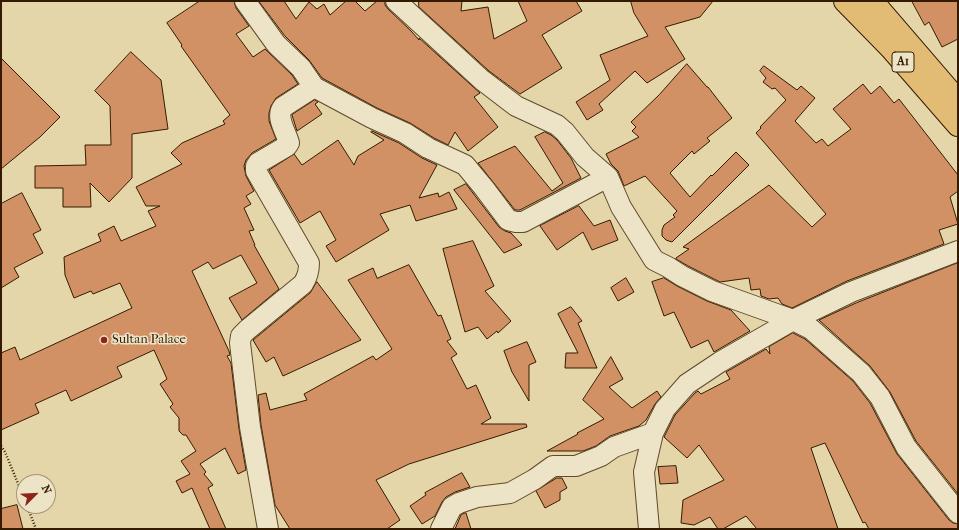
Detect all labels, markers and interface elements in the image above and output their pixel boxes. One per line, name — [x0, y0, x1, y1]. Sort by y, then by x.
road number: A1 — [892, 52, 914, 72]
place label: Sultan Palace — [112, 332, 186, 348]
marker: Sultan Palace — [99, 335, 109, 345]
north arrow — [16, 474, 56, 514]
text: N — [39, 483, 54, 496]

